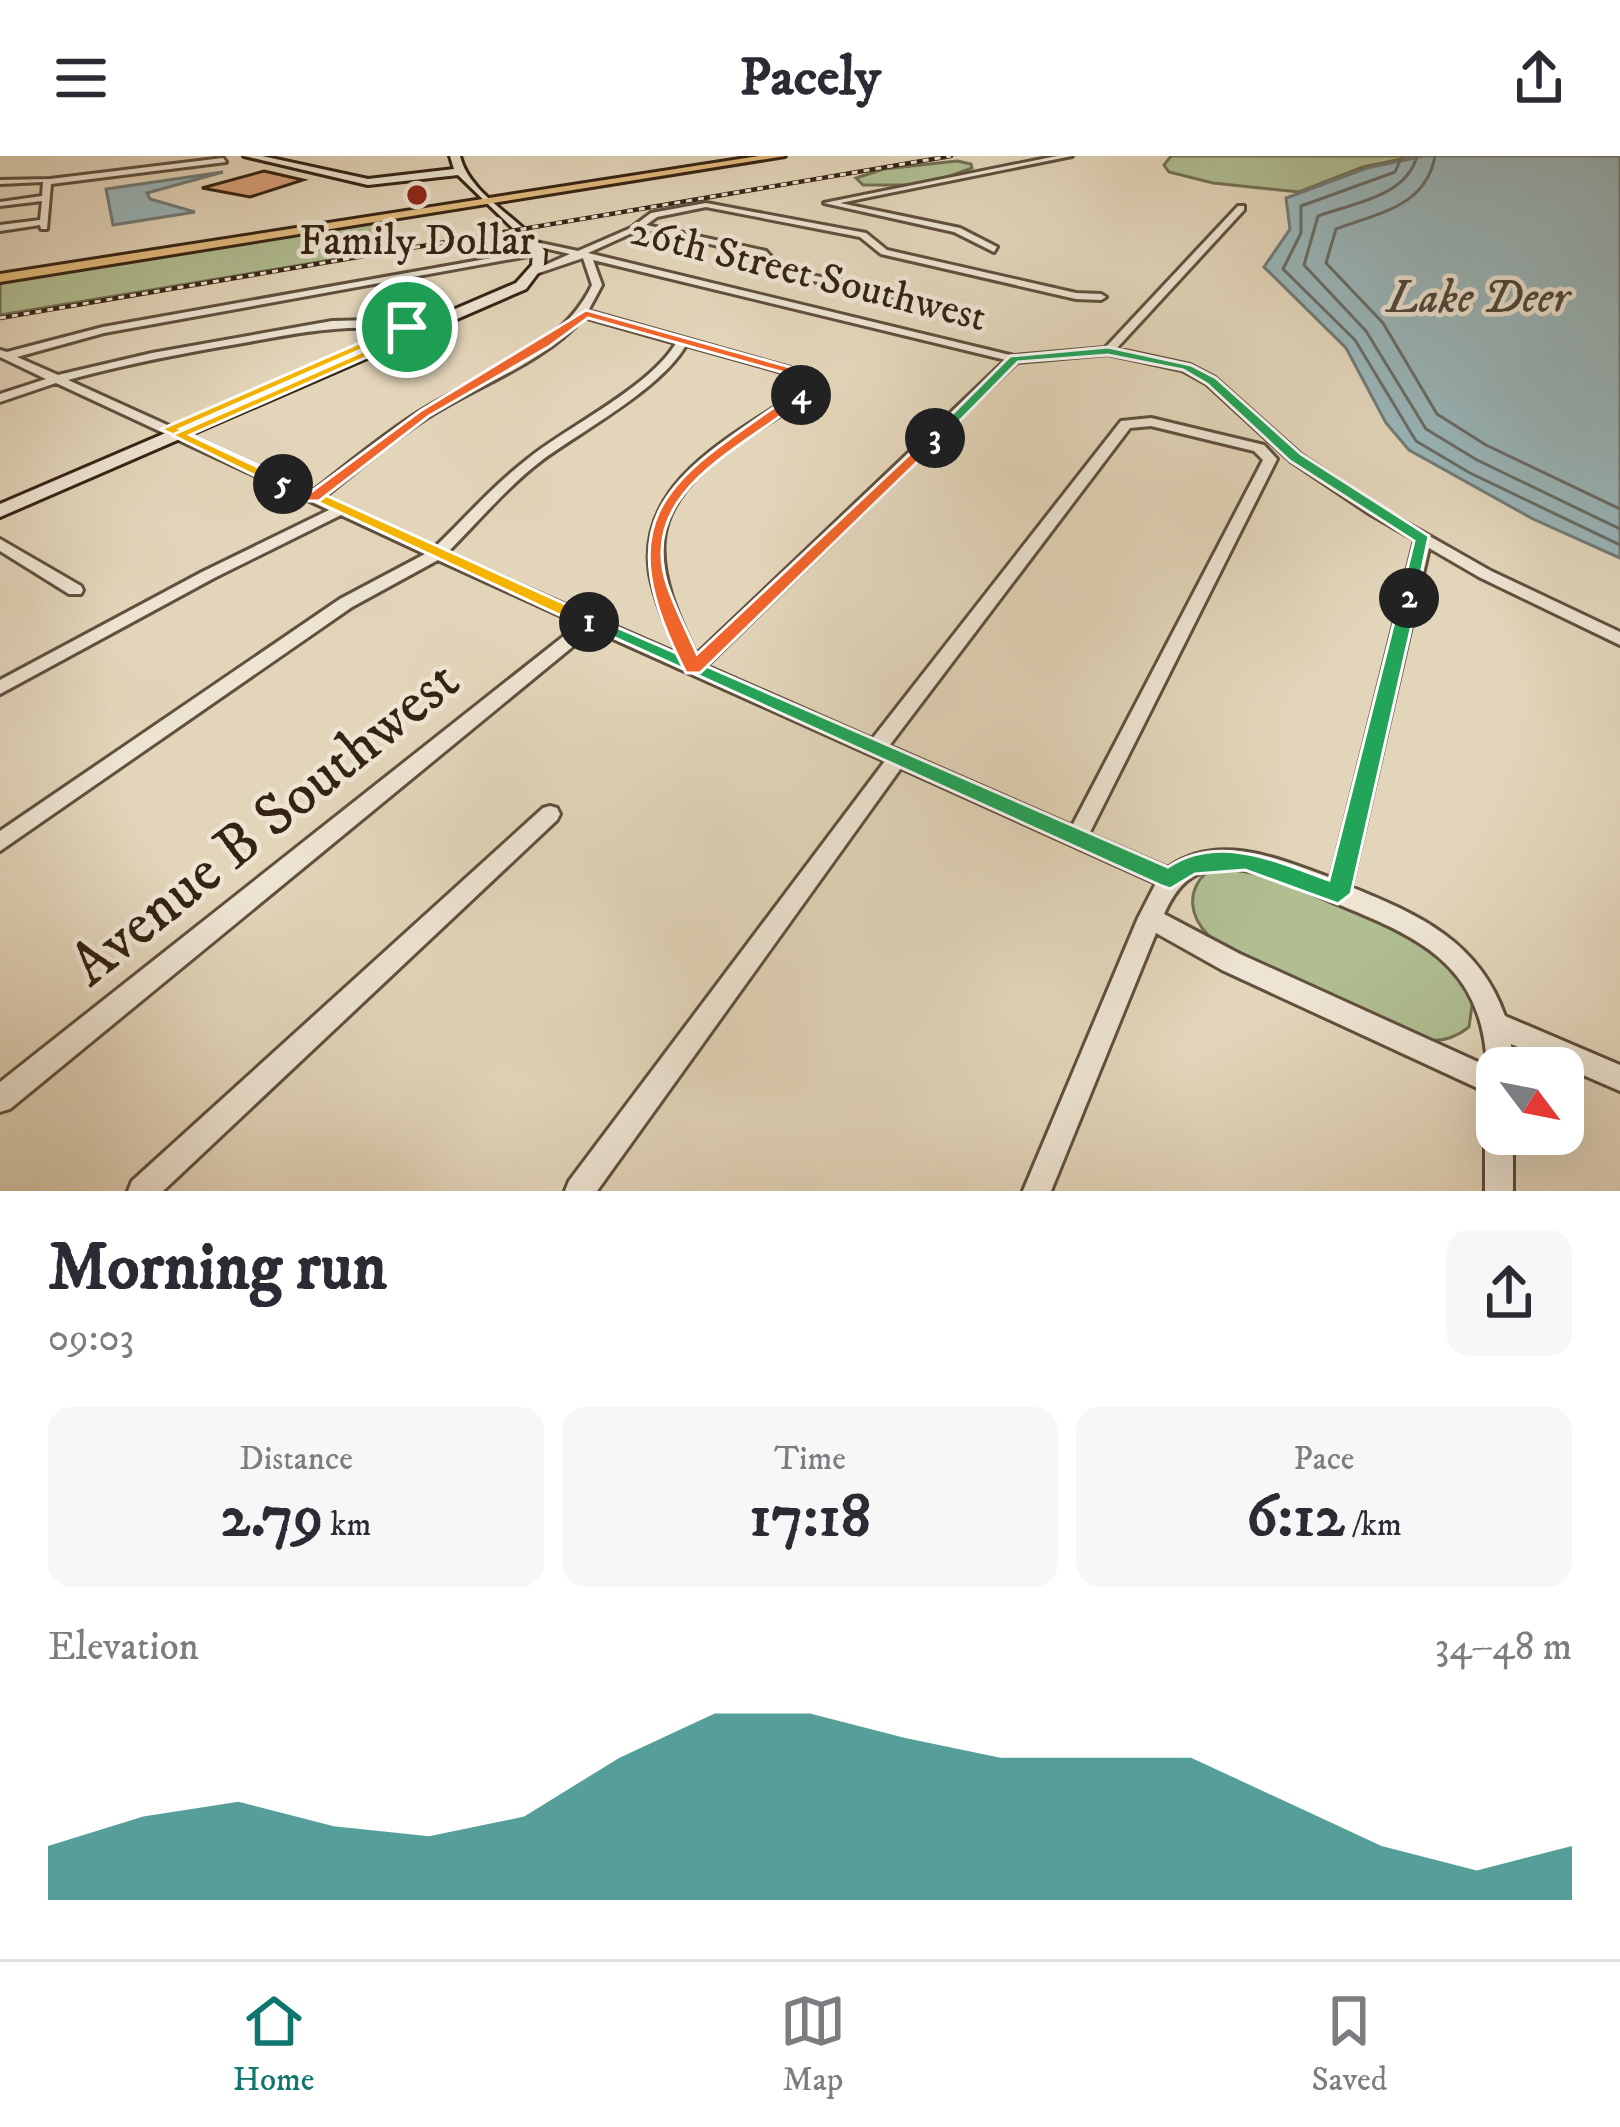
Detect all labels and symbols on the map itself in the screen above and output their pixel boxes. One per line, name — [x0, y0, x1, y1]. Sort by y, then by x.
marker: Family Dollar — [404, 182, 430, 208]
street label: 26th Street Southwest — [625, 206, 992, 344]
place label: Family Dollar — [299, 216, 535, 268]
water label: Lake Deer — [1384, 271, 1572, 327]
pin — [356, 276, 458, 378]
pin: 4 — [771, 365, 831, 425]
pin: 3 — [905, 408, 965, 468]
pin: 5 — [253, 454, 313, 514]
pin: 2 — [1379, 568, 1439, 628]
pin: 1 — [559, 592, 619, 652]
street label: Avenue B Southwest — [55, 644, 475, 1004]
north arrow — [1476, 1047, 1584, 1155]

